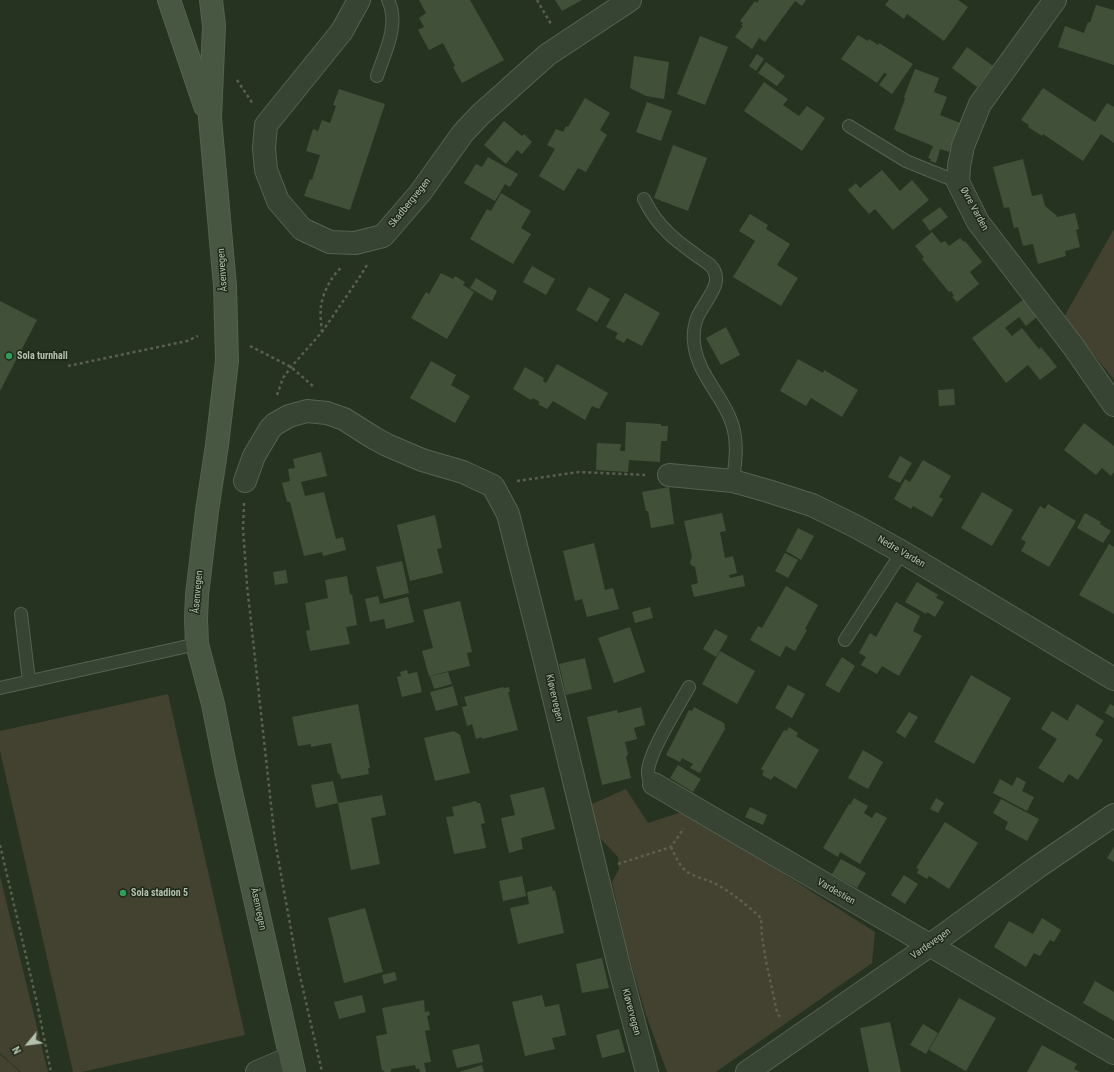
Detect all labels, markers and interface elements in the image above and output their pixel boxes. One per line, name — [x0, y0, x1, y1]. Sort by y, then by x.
street label: Skadbergvegen — [386, 176, 434, 230]
street label: Øvre Varden — [957, 185, 991, 233]
street label: Åsenvegen — [216, 248, 230, 292]
place label: Sola turnhall — [17, 350, 68, 362]
marker: Sola turnhall — [4, 351, 14, 361]
street label: Nedre Varden — [875, 533, 927, 571]
street label: Åsenvegen — [190, 570, 206, 614]
street label: Kløvervegen — [543, 673, 565, 723]
street label: Vardestien — [815, 876, 857, 908]
place label: Sola stadion 5 — [131, 887, 188, 899]
street label: Åsenvegen — [248, 887, 268, 931]
marker: Sola stadion 5 — [118, 888, 128, 898]
street label: Vardevegen — [909, 926, 953, 962]
street label: Kløvervegen — [619, 987, 643, 1037]
north arrow — [8, 1024, 48, 1064]
text: N — [10, 1044, 24, 1056]

